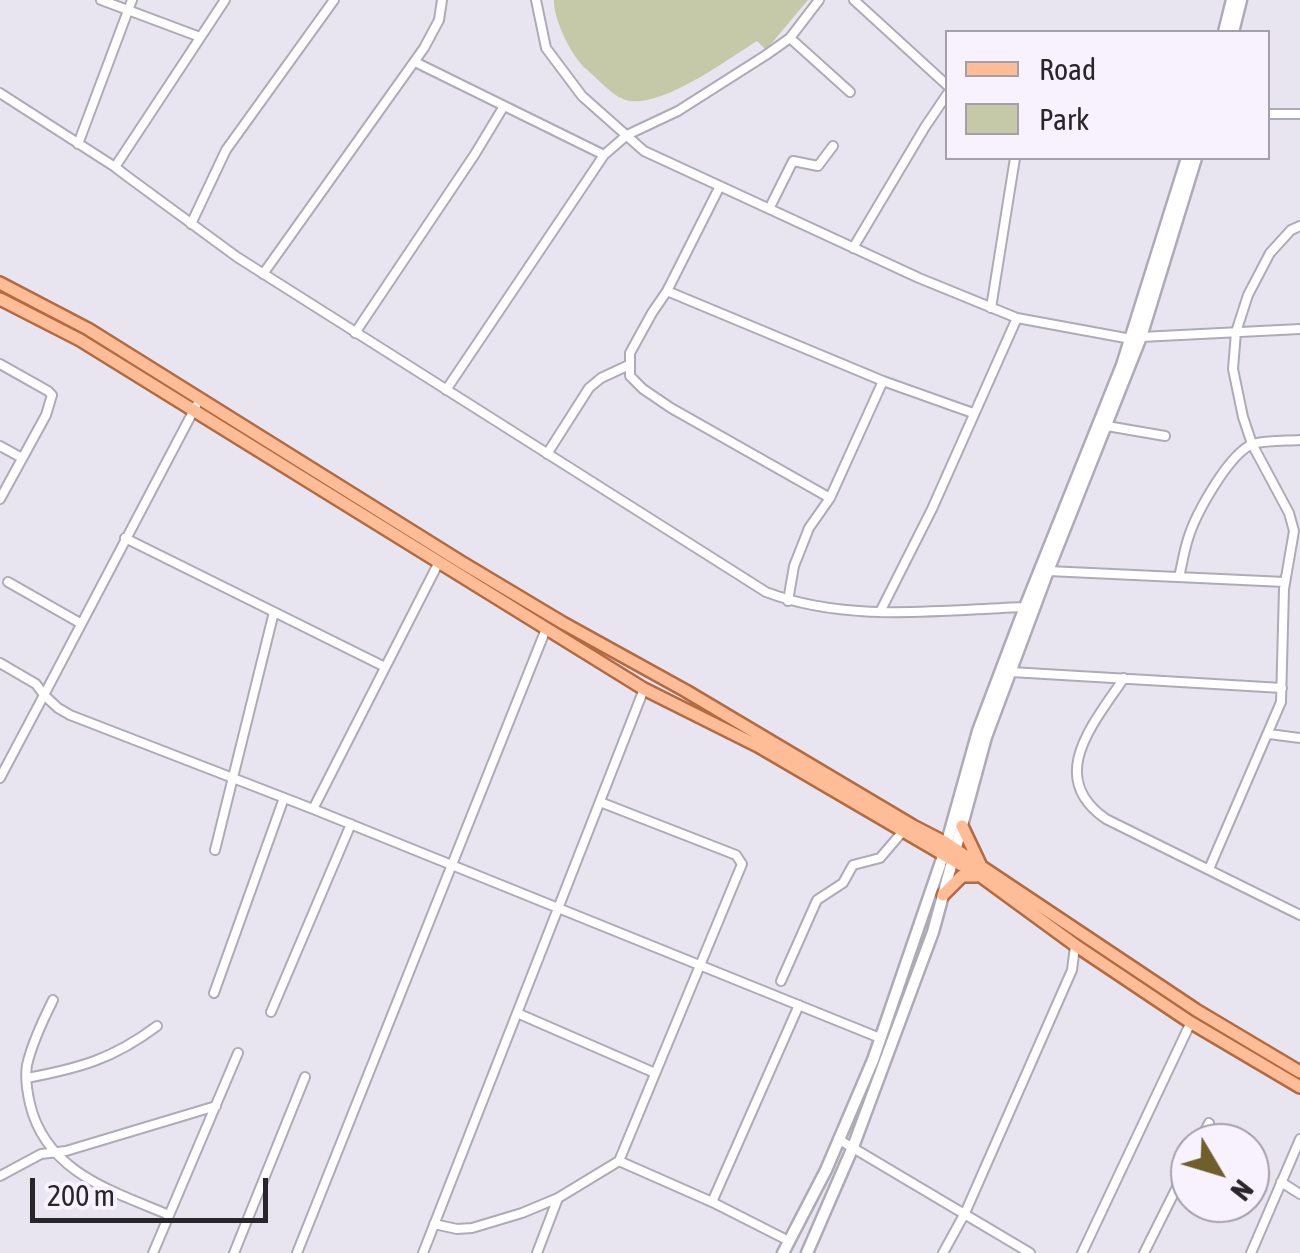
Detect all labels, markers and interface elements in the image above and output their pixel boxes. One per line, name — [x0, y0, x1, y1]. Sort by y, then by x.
legend — [945, 30, 1270, 160]
text: Road — [1039, 52, 1096, 86]
text: Park — [1039, 102, 1089, 136]
north arrow — [1170, 1123, 1270, 1223]
scale bar — [35, 1158, 272, 1220]
text: N — [1224, 1174, 1260, 1207]
text: 200 m — [47, 1178, 115, 1212]

